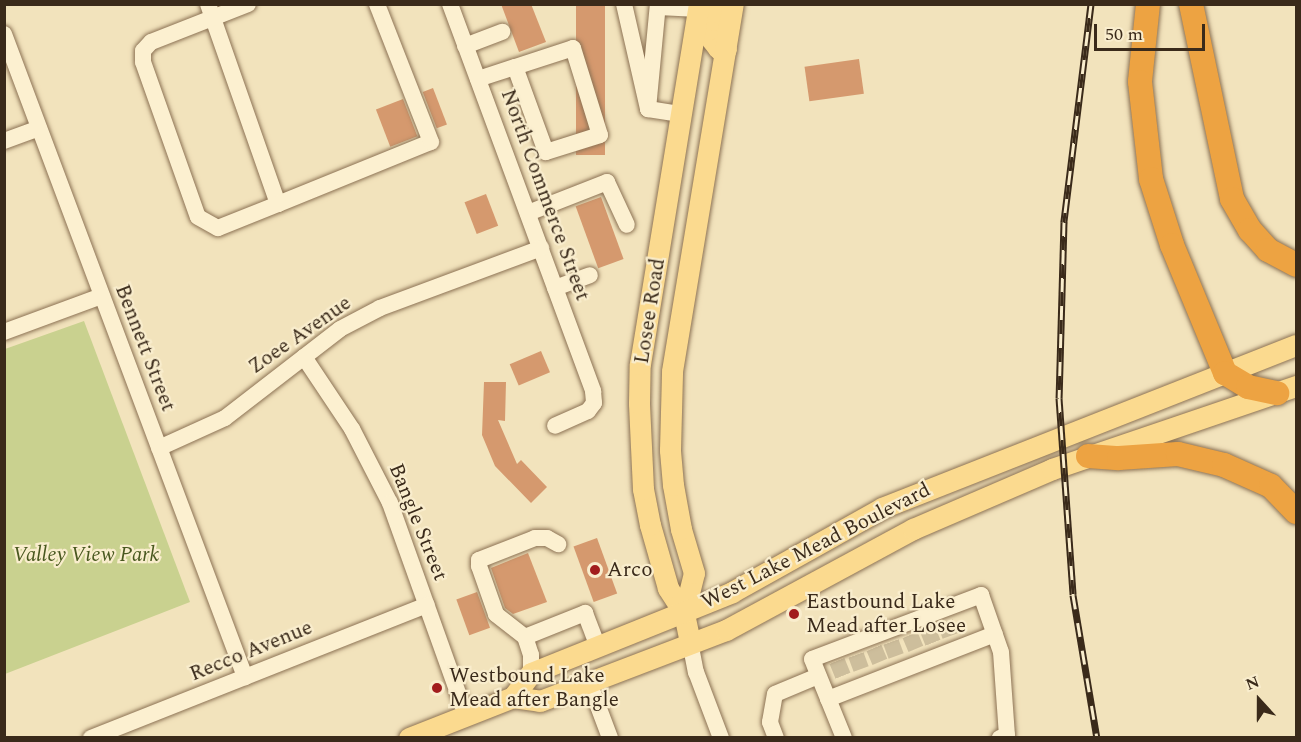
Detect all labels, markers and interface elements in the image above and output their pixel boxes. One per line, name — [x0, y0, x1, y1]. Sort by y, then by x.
scale bar — [1097, 12, 1208, 50]
text: 50 m — [1105, 21, 1143, 48]
street label: North Commerce Street — [495, 86, 595, 304]
street label: Losee Road — [629, 256, 671, 366]
street label: Bennett Street — [109, 281, 181, 415]
street label: Zoee Avenue — [244, 290, 356, 380]
street label: Bangle Street — [383, 460, 453, 584]
street label: West Lake Mead Boulevard — [697, 477, 935, 615]
park label: Valley View Park — [13, 542, 159, 568]
place label: Arco — [607, 557, 652, 583]
marker: Arco — [588, 563, 602, 577]
place label: Eastbound Lake Mead after Losee — [806, 589, 966, 639]
marker: Eastbound Lake Mead after Losee — [787, 607, 801, 621]
street label: Recco Avenue — [186, 615, 316, 687]
place label: Westbound Lake Mead after Bangle — [449, 663, 619, 713]
north arrow — [1229, 670, 1289, 730]
text: N — [1242, 670, 1263, 697]
marker: Westbound Lake Mead after Bangle — [430, 681, 444, 695]

